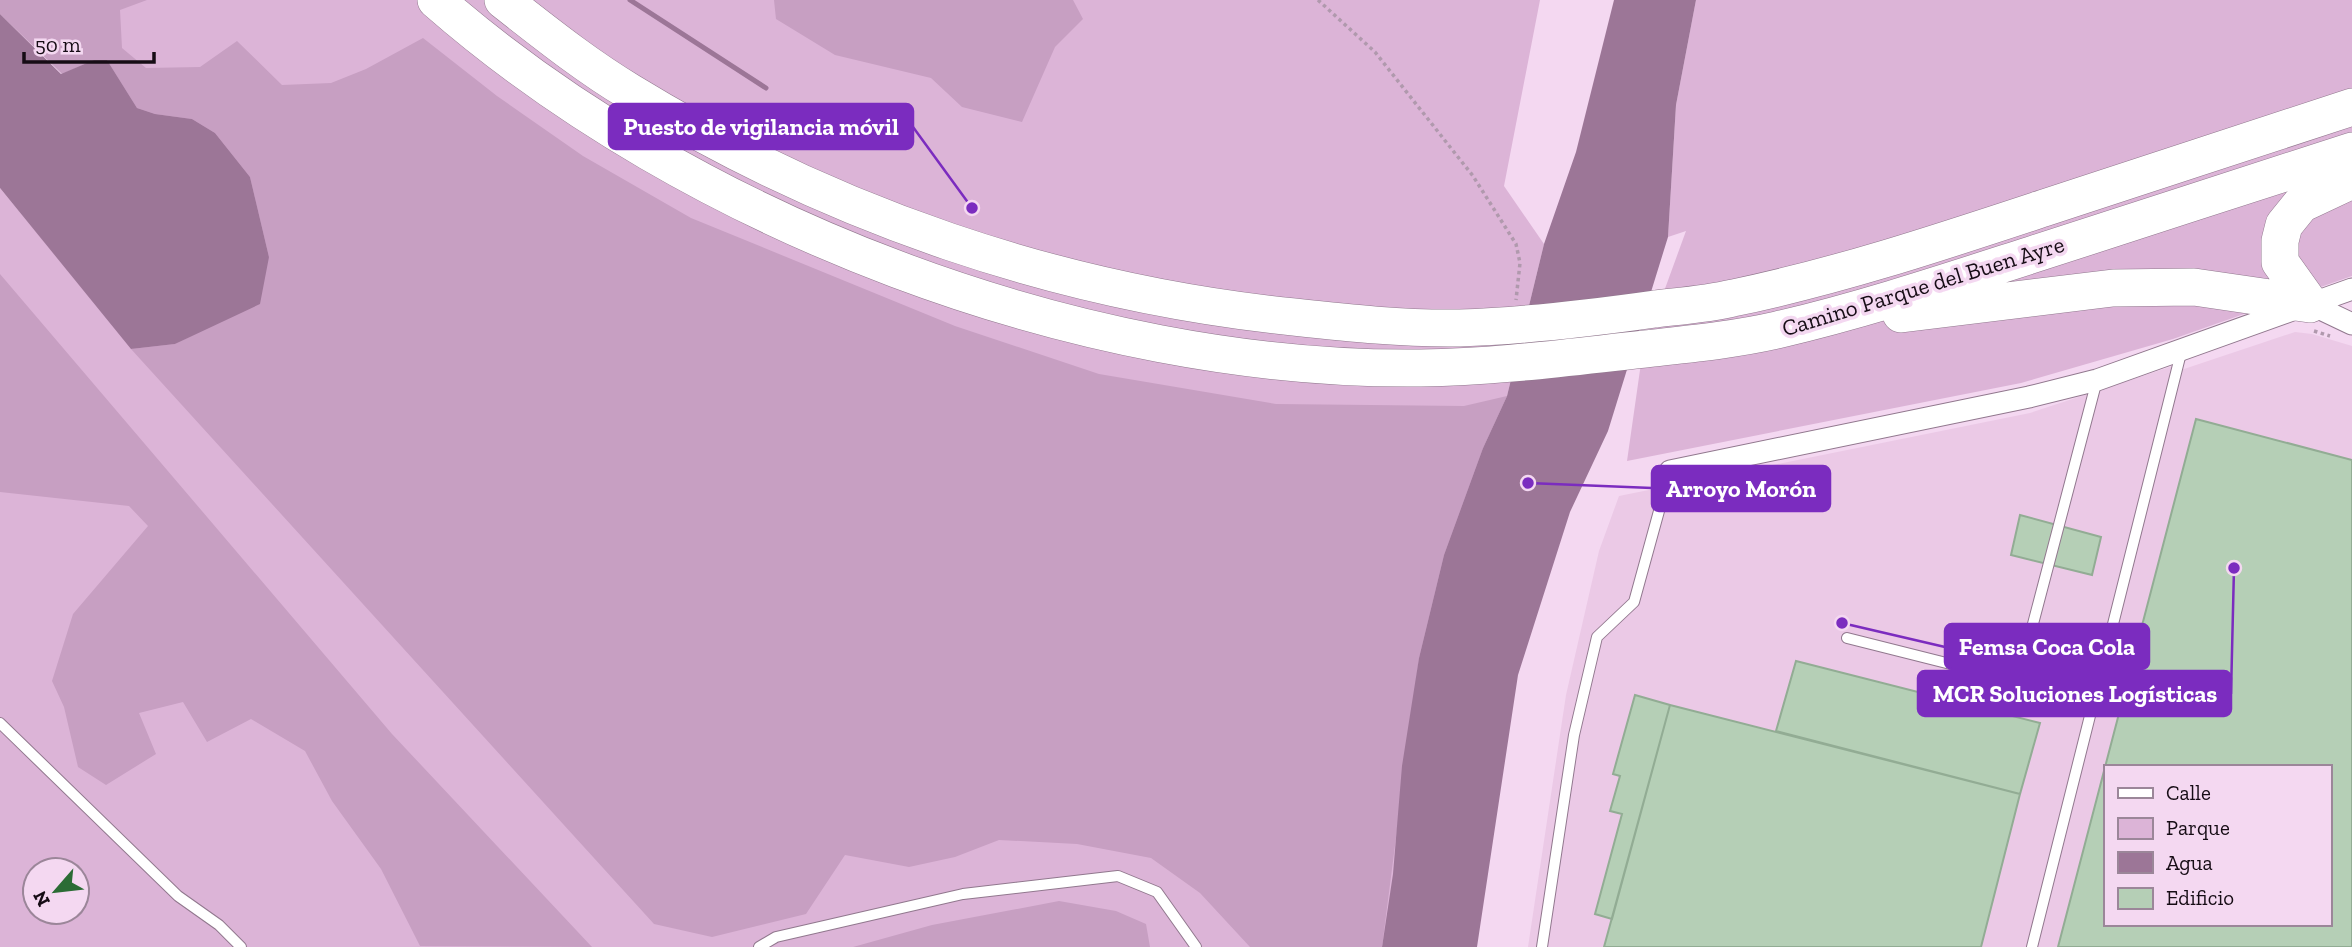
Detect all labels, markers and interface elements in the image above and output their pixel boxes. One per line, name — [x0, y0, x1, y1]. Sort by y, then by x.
scale bar — [24, 21, 154, 65]
text: 50 m — [35, 32, 81, 57]
callout: Puesto de vigilancia móvil — [609, 104, 913, 149]
text: Puesto de vigilancia móvil — [623, 112, 899, 141]
street label: Camino Parque del Buen Ayre — [1778, 230, 2068, 342]
callout: Arroyo Morón — [1652, 466, 1830, 511]
text: Arroyo Morón — [1666, 474, 1816, 503]
callout: Femsa Coca Cola — [1945, 624, 2149, 669]
text: Femsa Coca Cola — [1959, 632, 2135, 661]
callout: MCR Soluciones Logísticas — [1918, 671, 2231, 716]
text: MCR Soluciones Logísticas — [1933, 679, 2217, 708]
legend — [2104, 765, 2331, 926]
text: Calle — [2166, 780, 2211, 805]
text: Parque — [2166, 815, 2230, 840]
text: Agua — [2166, 850, 2213, 875]
north arrow — [21, 856, 91, 926]
text: Edificio — [2166, 885, 2234, 910]
text: N — [28, 887, 55, 911]

